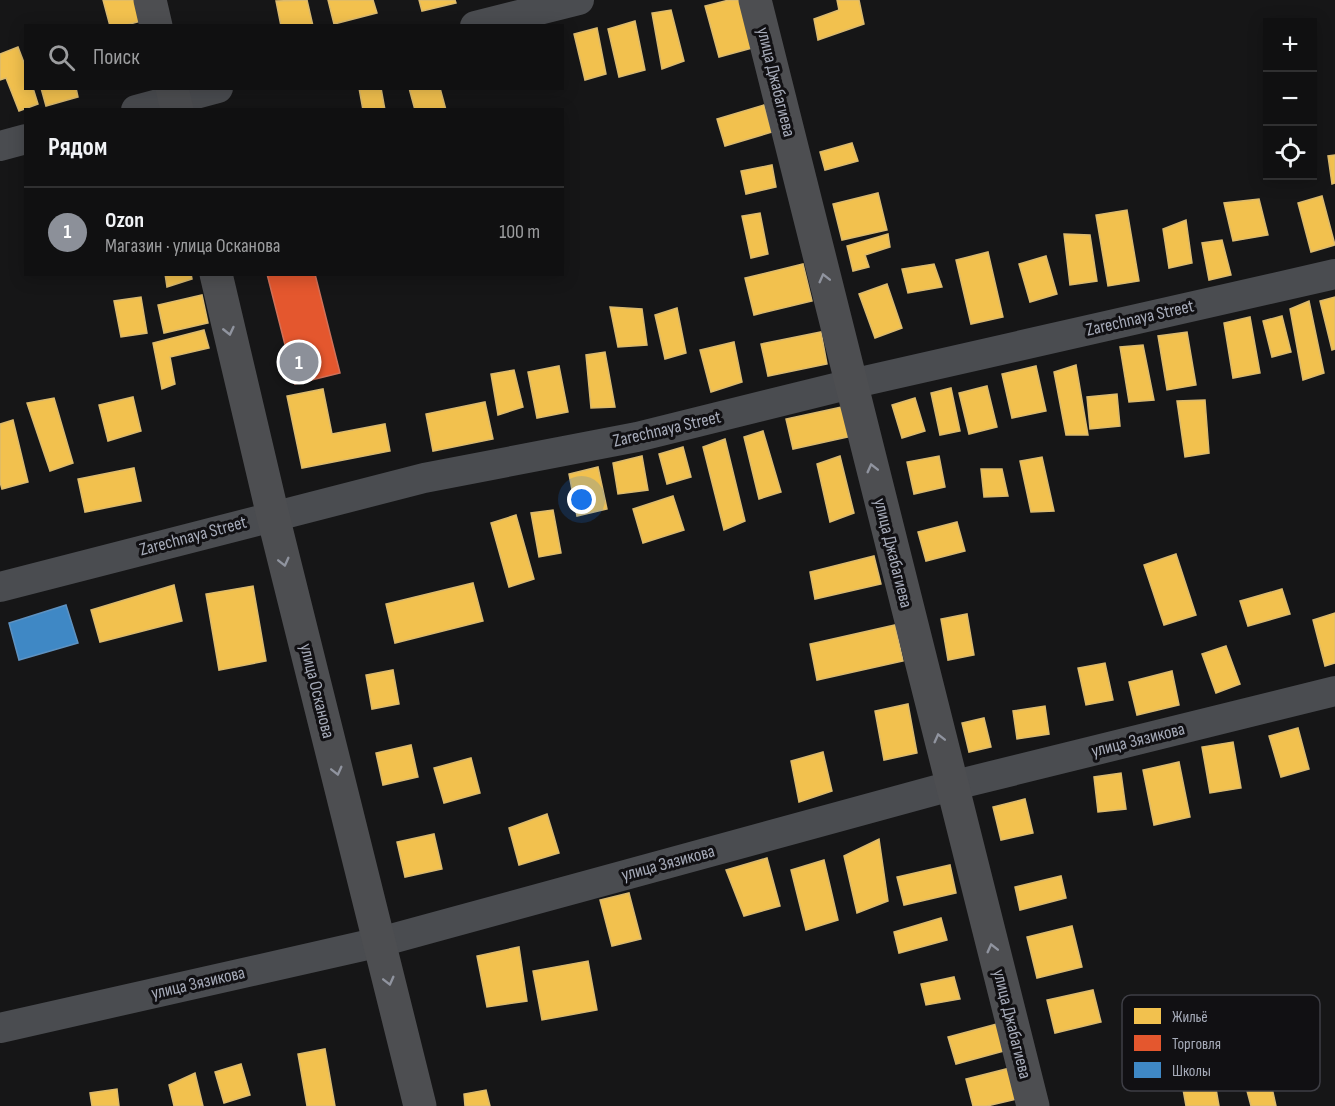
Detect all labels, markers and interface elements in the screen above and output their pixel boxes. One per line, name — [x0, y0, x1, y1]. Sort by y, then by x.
map controls — [1263, 18, 1317, 180]
button: + — [1263, 18, 1317, 72]
search box — [24, 24, 564, 90]
street label: улица Джабагиева — [752, 25, 800, 139]
icon: search — [45, 41, 78, 74]
text: Поиск — [93, 44, 139, 71]
button: − — [1263, 72, 1317, 126]
button: locate — [1263, 126, 1317, 180]
text: Рядом — [48, 132, 107, 163]
text: Ozon — [105, 207, 144, 234]
text: 1 — [64, 220, 71, 244]
text: 100 m — [499, 220, 540, 244]
text: Магазин · улица Осканова — [105, 234, 280, 258]
one-way arrow — [819, 273, 832, 283]
street label: Zarechnaya Street — [1084, 295, 1197, 341]
one-way arrow — [222, 326, 235, 336]
pin: 1 — [280, 340, 318, 385]
street label: Zarechnaya Street — [611, 406, 724, 452]
one-way arrow — [866, 463, 879, 473]
your location — [567, 485, 596, 514]
street label: улица Джабагиева — [869, 496, 917, 610]
street label: Zarechnaya Street — [137, 511, 249, 560]
one-way arrow — [277, 557, 290, 567]
street label: улица Осканова — [295, 641, 339, 741]
street label: улица Зязикова — [1089, 718, 1187, 762]
one-way arrow — [934, 733, 947, 743]
one-way arrow — [329, 766, 342, 776]
street label: улица Зязикова — [619, 840, 717, 886]
one-way arrow — [987, 943, 1000, 953]
street label: улица Зязикова — [149, 962, 247, 1004]
street label: улица Джабагиева — [988, 967, 1036, 1081]
one-way arrow — [382, 976, 395, 986]
legend — [1122, 995, 1320, 1091]
text: Жильё — [1172, 1008, 1208, 1027]
text: Торговля — [1172, 1035, 1221, 1054]
text: Школы — [1172, 1062, 1211, 1081]

